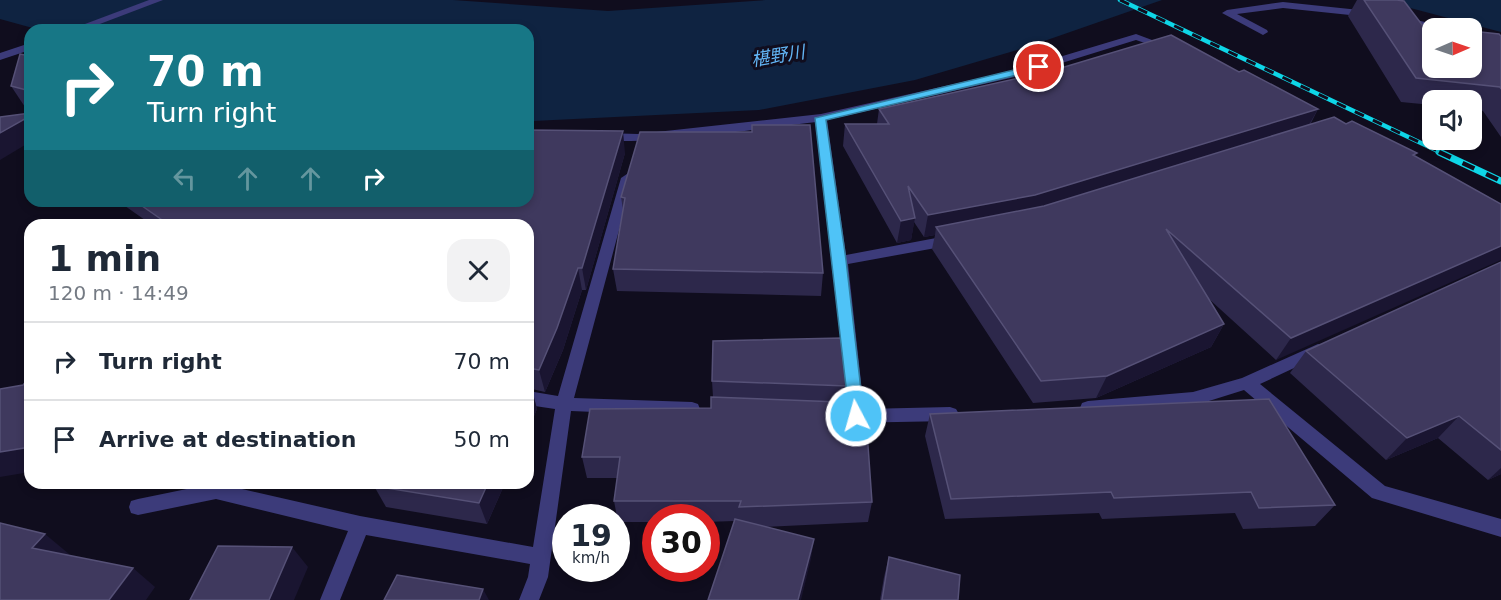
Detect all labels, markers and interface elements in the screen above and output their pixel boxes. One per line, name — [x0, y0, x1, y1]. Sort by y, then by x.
north arrow — [1422, 18, 1482, 78]
map controls — [1422, 18, 1482, 150]
water label: 椹野川 — [750, 41, 808, 70]
pin — [1013, 41, 1064, 92]
text: 70 m — [147, 47, 264, 96]
icon: right — [48, 48, 126, 126]
icon: arrive — [1022, 50, 1055, 83]
button: sound — [1422, 90, 1482, 150]
text: Turn right — [147, 97, 276, 128]
icon: left — [168, 162, 201, 195]
icon: ahead — [231, 162, 264, 195]
icon: ahead — [294, 162, 327, 195]
icon: right — [357, 162, 390, 195]
text: 1 min — [48, 238, 161, 279]
button: close — [447, 239, 510, 302]
text: 120 m · 14:49 — [48, 281, 189, 305]
icon: right — [48, 345, 81, 378]
text: Turn right — [99, 349, 222, 374]
text: 70 m — [454, 349, 510, 374]
position arrow — [824, 384, 888, 448]
icon: arrive — [48, 423, 81, 456]
text: Arrive at destination — [99, 427, 356, 452]
text: 50 m — [454, 427, 510, 452]
speed limit sign: 30 — [642, 504, 720, 582]
text: 19 — [570, 518, 612, 553]
text: km/h — [572, 549, 610, 567]

